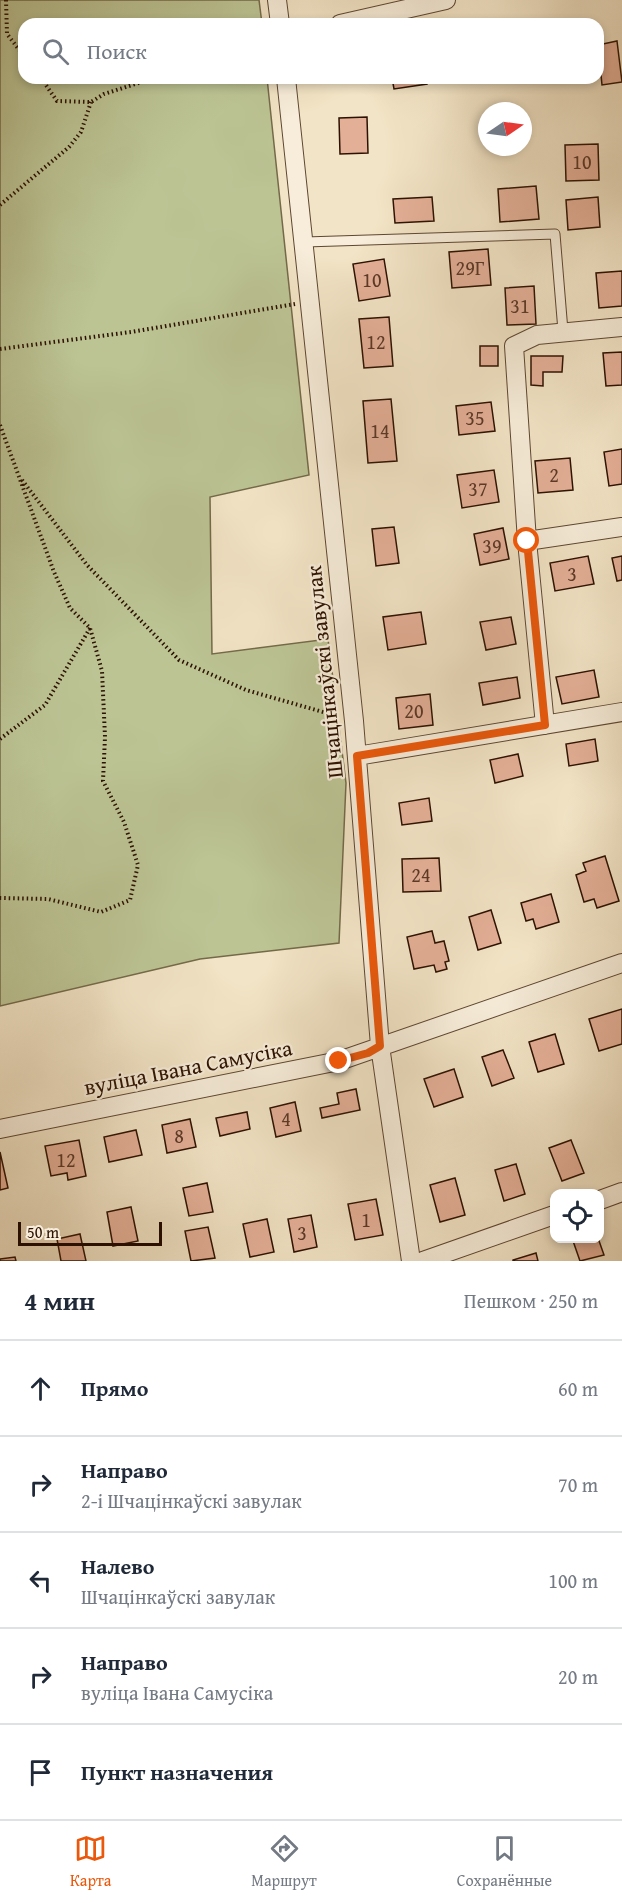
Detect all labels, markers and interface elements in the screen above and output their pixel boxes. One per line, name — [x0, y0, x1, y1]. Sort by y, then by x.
search box — [18, 18, 604, 84]
icon: search — [39, 35, 72, 68]
text: Поиск — [87, 35, 147, 67]
north arrow — [478, 102, 532, 156]
house number: 10 — [572, 147, 592, 176]
house number: 29Г — [456, 253, 485, 282]
house number: 10 — [362, 265, 382, 294]
house number: 31 — [510, 291, 530, 320]
house number: 12 — [366, 327, 386, 356]
house number: 35 — [465, 403, 485, 432]
house number: 14 — [370, 416, 390, 445]
house number: 2 — [549, 460, 559, 489]
house number: 37 — [468, 474, 488, 503]
route start — [513, 527, 539, 553]
house number: 39 — [482, 531, 502, 560]
house number: 3 — [567, 559, 577, 588]
street label: Шчацінкаўскі завулак — [297, 564, 351, 780]
house number: 20 — [404, 696, 424, 725]
house number: 24 — [411, 860, 431, 889]
street label: вуліца Івана Самусіка — [81, 1031, 295, 1103]
route end — [325, 1047, 351, 1073]
house number: 4 — [281, 1104, 291, 1133]
house number: 8 — [174, 1121, 184, 1150]
house number: 12 — [56, 1145, 76, 1174]
map controls — [550, 1189, 604, 1243]
button: locate — [550, 1189, 604, 1243]
house number: 1 — [361, 1205, 371, 1234]
house number: 3 — [297, 1218, 307, 1247]
scale bar — [18, 1219, 162, 1246]
text: 50 m — [27, 1220, 59, 1244]
text: 4 мин — [24, 1281, 95, 1320]
text: Пешком · 250 m — [464, 1286, 598, 1315]
icon: ahead — [24, 1372, 57, 1405]
text: Прямо — [81, 1372, 148, 1404]
text: 60 m — [558, 1374, 598, 1403]
text: Направо — [81, 1454, 168, 1486]
icon: right — [24, 1468, 57, 1501]
text: 70 m — [558, 1470, 598, 1499]
text: 2-і Шчацінкаўскі завулак — [81, 1486, 302, 1515]
text: Налево — [81, 1550, 154, 1582]
icon: left — [24, 1564, 57, 1597]
text: 100 m — [548, 1566, 598, 1595]
text: Шчацінкаўскі завулак — [81, 1582, 275, 1611]
text: Направо — [81, 1646, 168, 1678]
icon: right — [24, 1660, 57, 1693]
text: 20 m — [558, 1662, 598, 1691]
text: вуліца Івана Самусіка — [81, 1678, 273, 1707]
icon: arrive — [24, 1756, 57, 1789]
text: Пункт назначения — [81, 1756, 273, 1788]
tab: Карта — [70, 1832, 111, 1892]
tab: Маршрут — [251, 1832, 317, 1892]
tab: Сохранённые — [457, 1832, 552, 1892]

